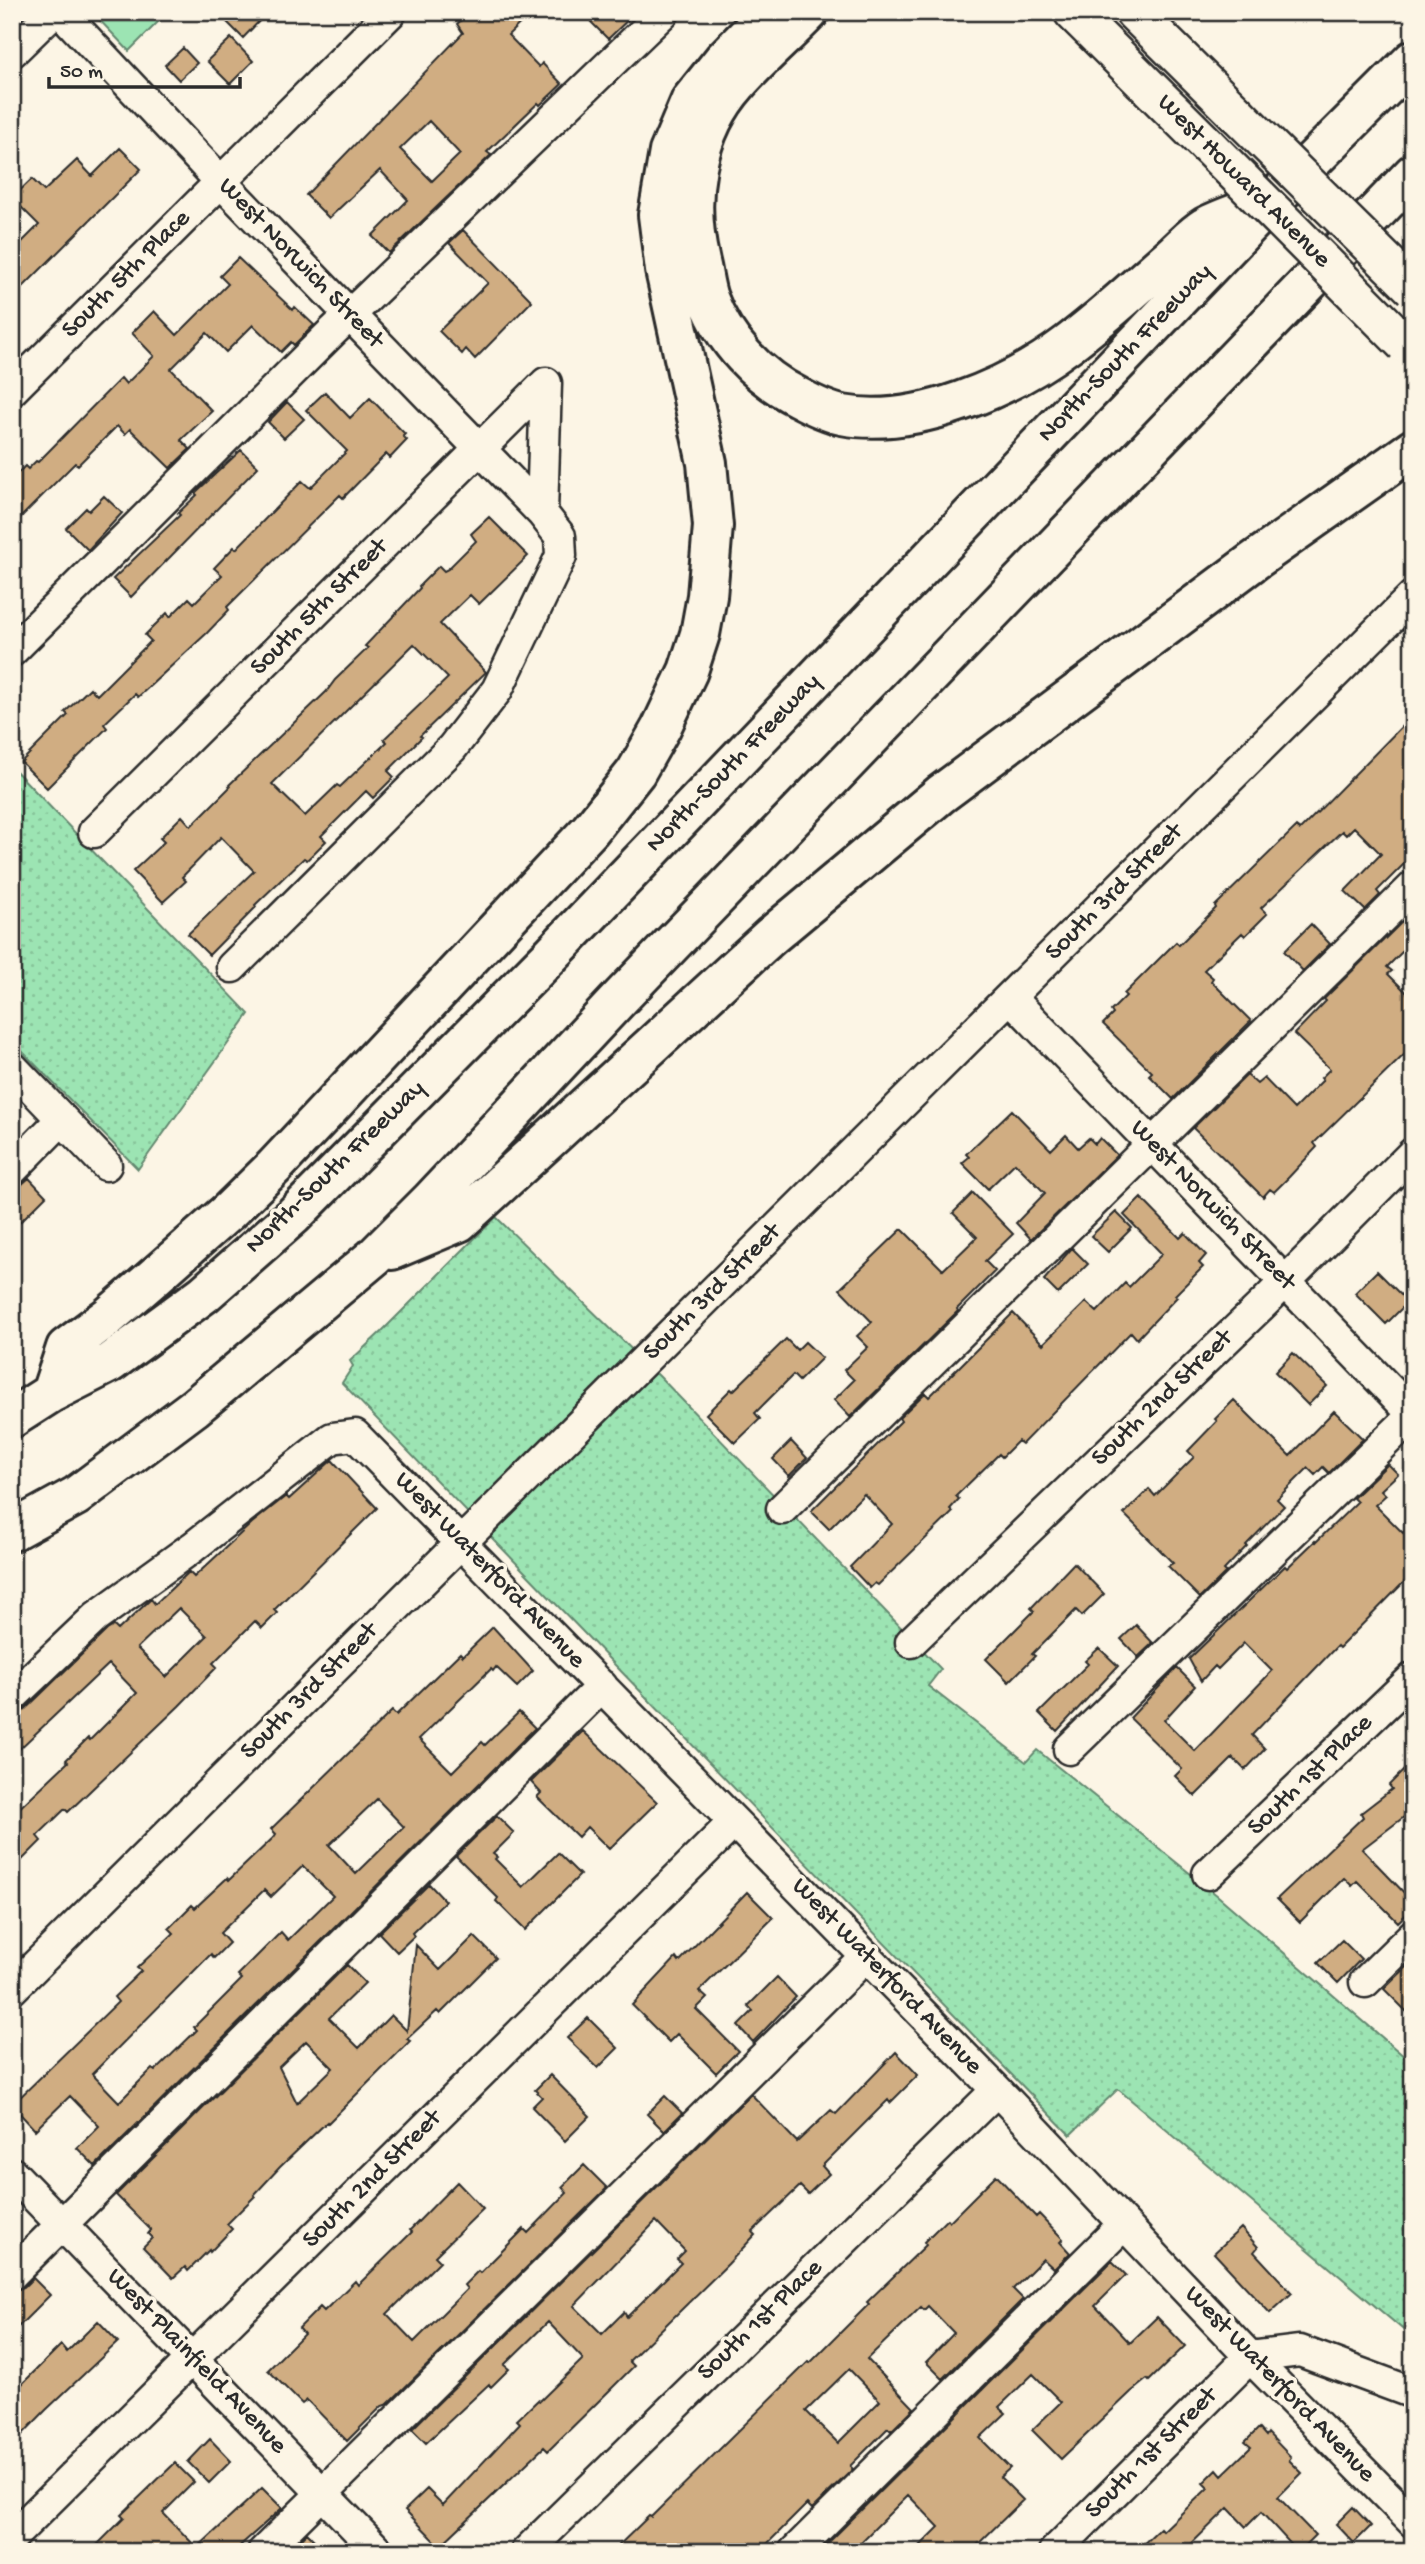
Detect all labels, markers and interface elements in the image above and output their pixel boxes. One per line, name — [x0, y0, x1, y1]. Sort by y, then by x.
scale bar — [49, 46, 240, 90]
text: 50 m — [60, 61, 103, 86]
street label: West Howard Avenue — [1149, 88, 1337, 276]
street label: West Norwich Street — [210, 172, 391, 358]
street label: South 5th Place — [56, 204, 198, 346]
street label: North-South Freeway — [1032, 258, 1220, 450]
street label: South 5th Street — [245, 531, 397, 683]
street label: North-South Freeway — [640, 668, 828, 860]
street label: South 3rd Street — [1040, 816, 1192, 968]
street label: North-South Freeway — [240, 1074, 432, 1262]
street label: West Norwich Street — [1122, 1114, 1303, 1300]
street label: South 3rd Street — [638, 1216, 790, 1368]
street label: South 2nd Street — [1086, 1322, 1242, 1474]
street label: West Waterford Avenue — [387, 1466, 592, 1676]
street label: South 3rd Street — [235, 1615, 387, 1767]
street label: South 1st Place — [1242, 1708, 1380, 1843]
street label: West Waterford Avenue — [784, 1872, 989, 2082]
street label: South 2nd Street — [297, 2102, 451, 2256]
street label: South 1st Place — [692, 2253, 830, 2388]
street label: West Plainfield Avenue — [99, 2263, 293, 2462]
street label: West Waterford Avenue — [1177, 2280, 1382, 2490]
street label: South 1st Street — [1079, 2380, 1226, 2527]

